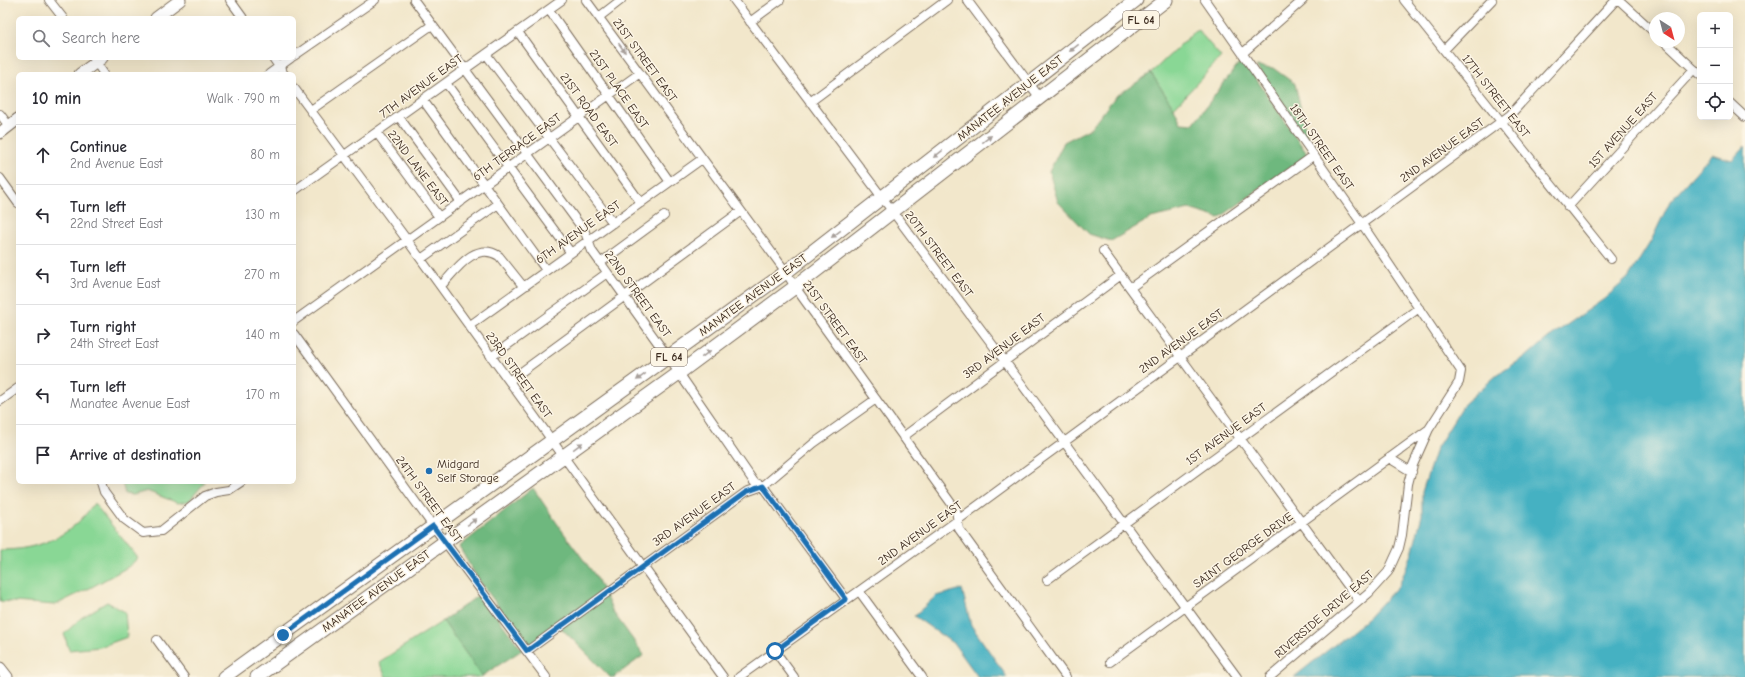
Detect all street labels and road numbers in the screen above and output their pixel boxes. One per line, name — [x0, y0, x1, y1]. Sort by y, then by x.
road number: FL 64 — [1123, 11, 1159, 29]
street label: 21ST STREET EAST — [610, 16, 680, 105]
street label: 21ST PLACE EAST — [587, 47, 652, 132]
street label: 7TH AVENUE EAST — [377, 51, 466, 121]
street label: MANATEE AVENUE EAST — [954, 52, 1066, 144]
street label: 17TH STREET EAST — [1459, 52, 1533, 141]
street label: 21ST ROAD EAST — [557, 70, 621, 150]
street label: 1ST AVENUE EAST — [1586, 89, 1661, 170]
street label: 18TH STREET EAST — [1287, 101, 1357, 193]
street label: 6TH TERRACE EAST — [470, 110, 565, 184]
street label: 2ND AVENUE EAST — [1397, 114, 1487, 185]
street label: 22ND LANE EAST — [385, 127, 451, 209]
street label: 6TH AVENUE EAST — [533, 197, 624, 266]
street label: 20TH STREET EAST — [902, 208, 976, 300]
street label: 22ND STREET EAST — [602, 248, 675, 341]
street label: MANATEE AVENUE EAST — [696, 251, 810, 339]
street label: 21ST STREET EAST — [800, 278, 870, 367]
street label: 2ND AVENUE EAST — [1136, 305, 1226, 376]
street label: 3RD AVENUE EAST — [960, 310, 1049, 382]
street label: 23RD STREET EAST — [483, 329, 555, 421]
road number: FL 64 — [651, 348, 687, 366]
street label: 1ST AVENUE EAST — [1183, 400, 1270, 468]
street label: 24TH STREET EAST — [393, 453, 465, 545]
street label: 3RD AVENUE EAST — [650, 479, 739, 549]
street label: 2ND AVENUE EAST — [875, 497, 965, 568]
street label: SAINT GEORGE DRIVE — [1190, 509, 1296, 591]
street label: MANATEE AVENUE EAST — [319, 547, 433, 635]
street label: RIVERSIDE DRIVE EAST — [1271, 567, 1377, 661]

